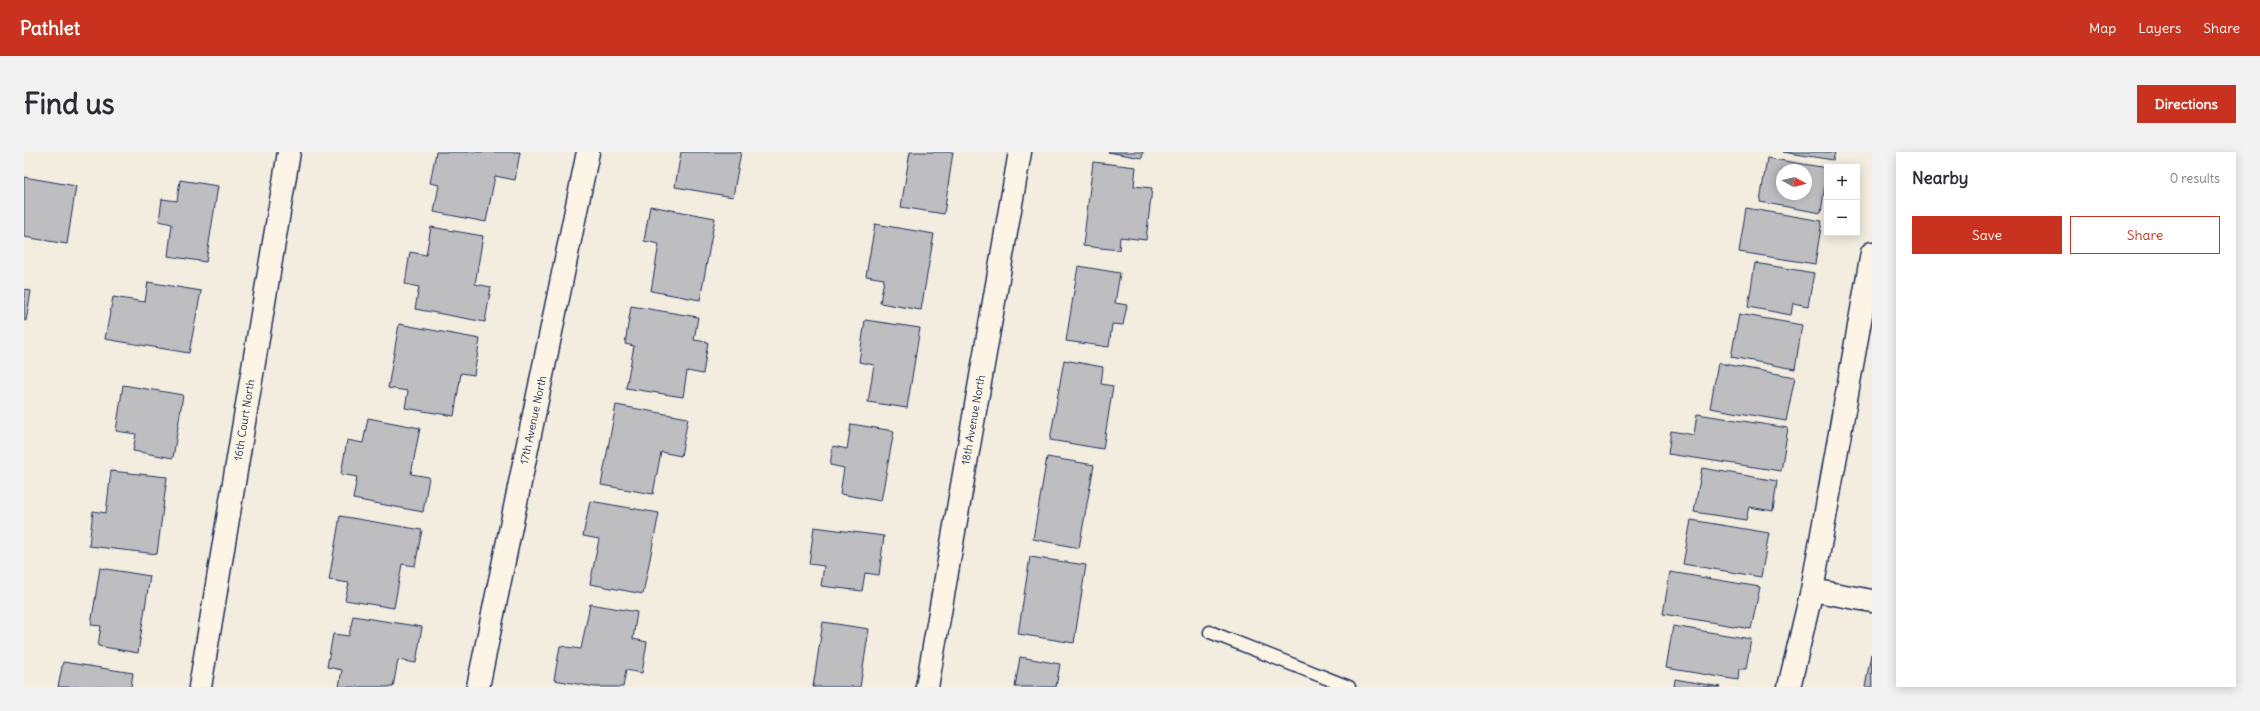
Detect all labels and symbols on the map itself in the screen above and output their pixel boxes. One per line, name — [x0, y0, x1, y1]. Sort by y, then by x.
north arrow — [1776, 164, 1812, 200]
street label: 17th Avenue North — [517, 374, 549, 466]
street label: 18th Avenue North — [958, 374, 988, 466]
street label: 16th Court North — [231, 378, 257, 462]

